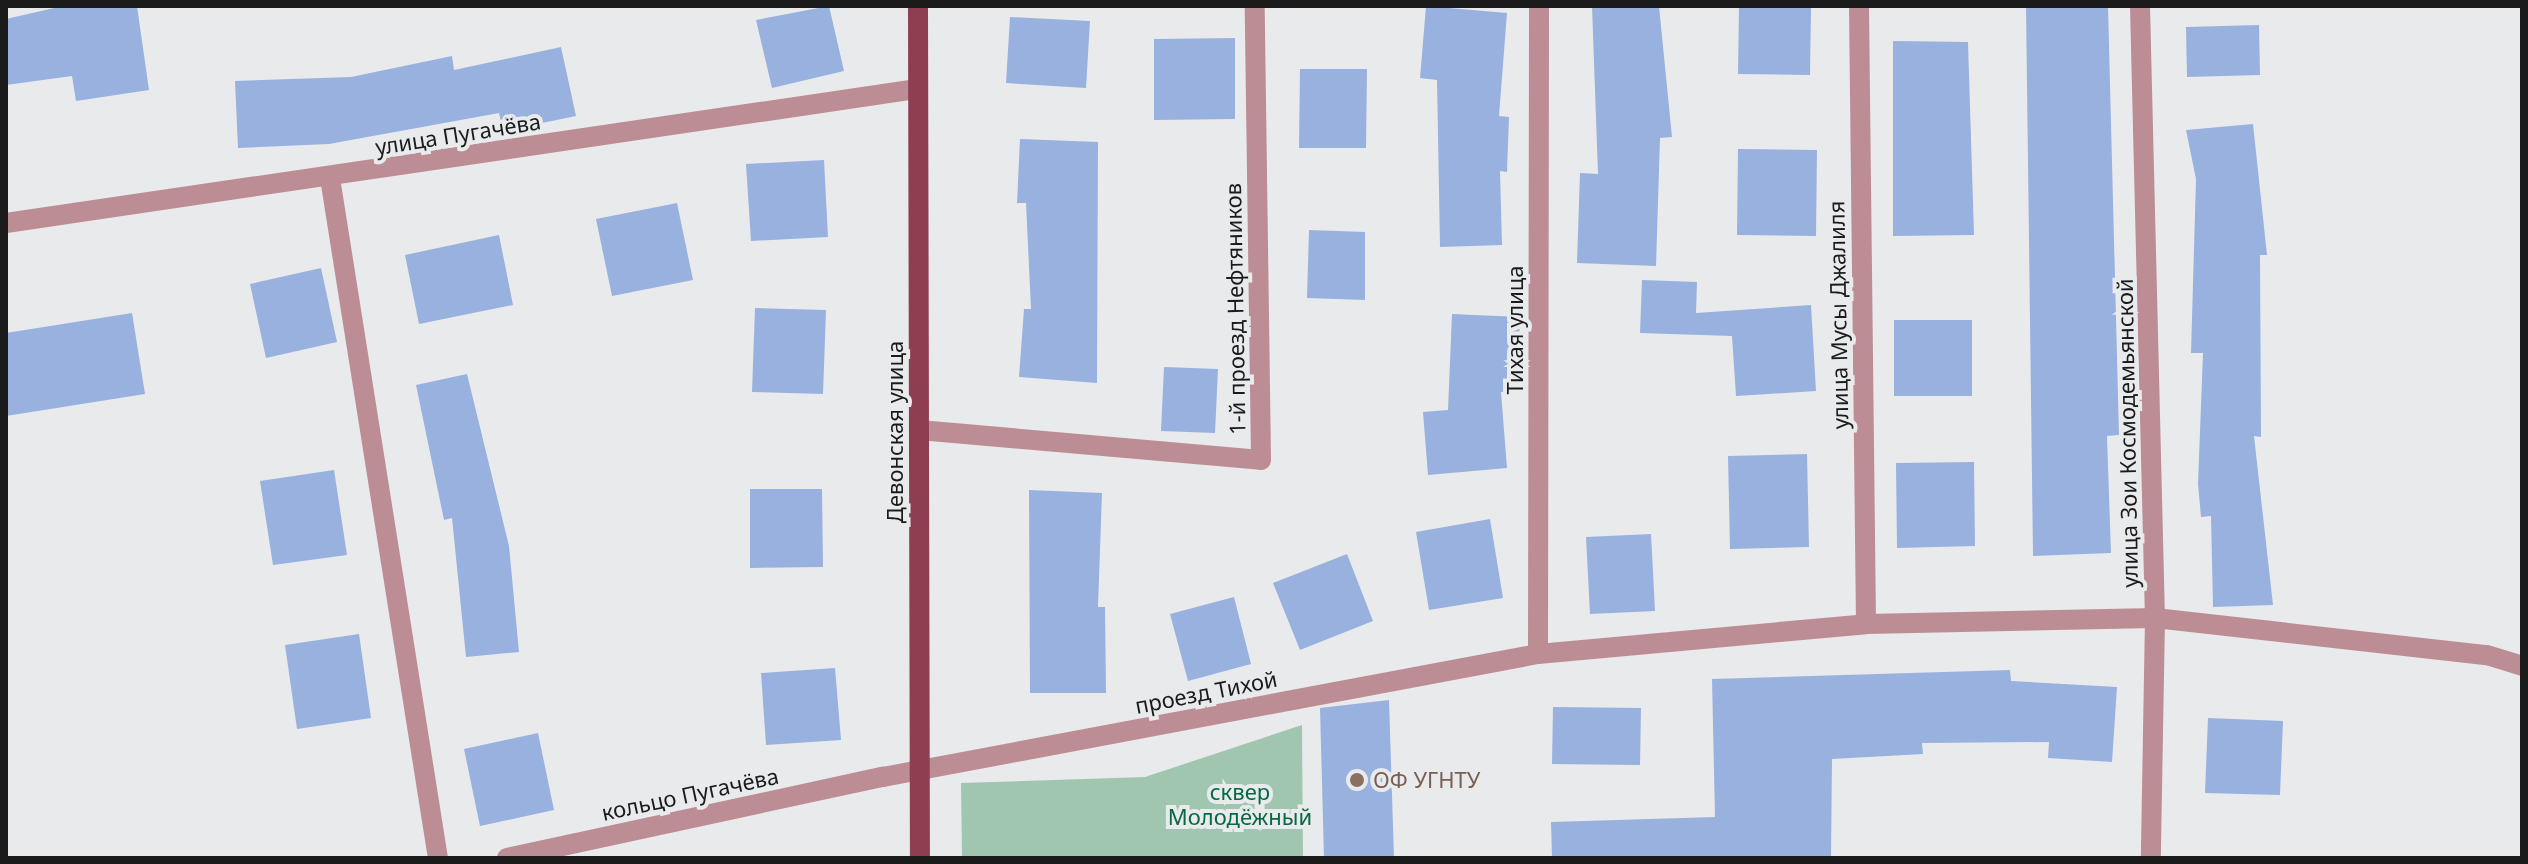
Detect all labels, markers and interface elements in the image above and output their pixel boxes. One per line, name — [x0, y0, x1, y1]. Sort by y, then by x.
street label: улица Пугачёва — [373, 108, 543, 160]
street label: 1-й проезд Нефтяников — [1220, 183, 1250, 435]
street label: улица Мусы Джалиля — [1823, 201, 1853, 429]
street label: Тихая улица — [1502, 265, 1528, 395]
street label: улица Зои Космодемьянской — [2111, 278, 2143, 588]
street label: Девонская улица — [882, 341, 908, 523]
street label: проезд Тихой — [1133, 665, 1279, 719]
street label: кольцо Пугачёва — [599, 762, 781, 826]
place label: ОФ УГНТУ — [1373, 767, 1480, 793]
marker: ОФ УГНТУ — [1348, 771, 1366, 789]
park label: сквер Молодёжный — [1168, 778, 1312, 830]

